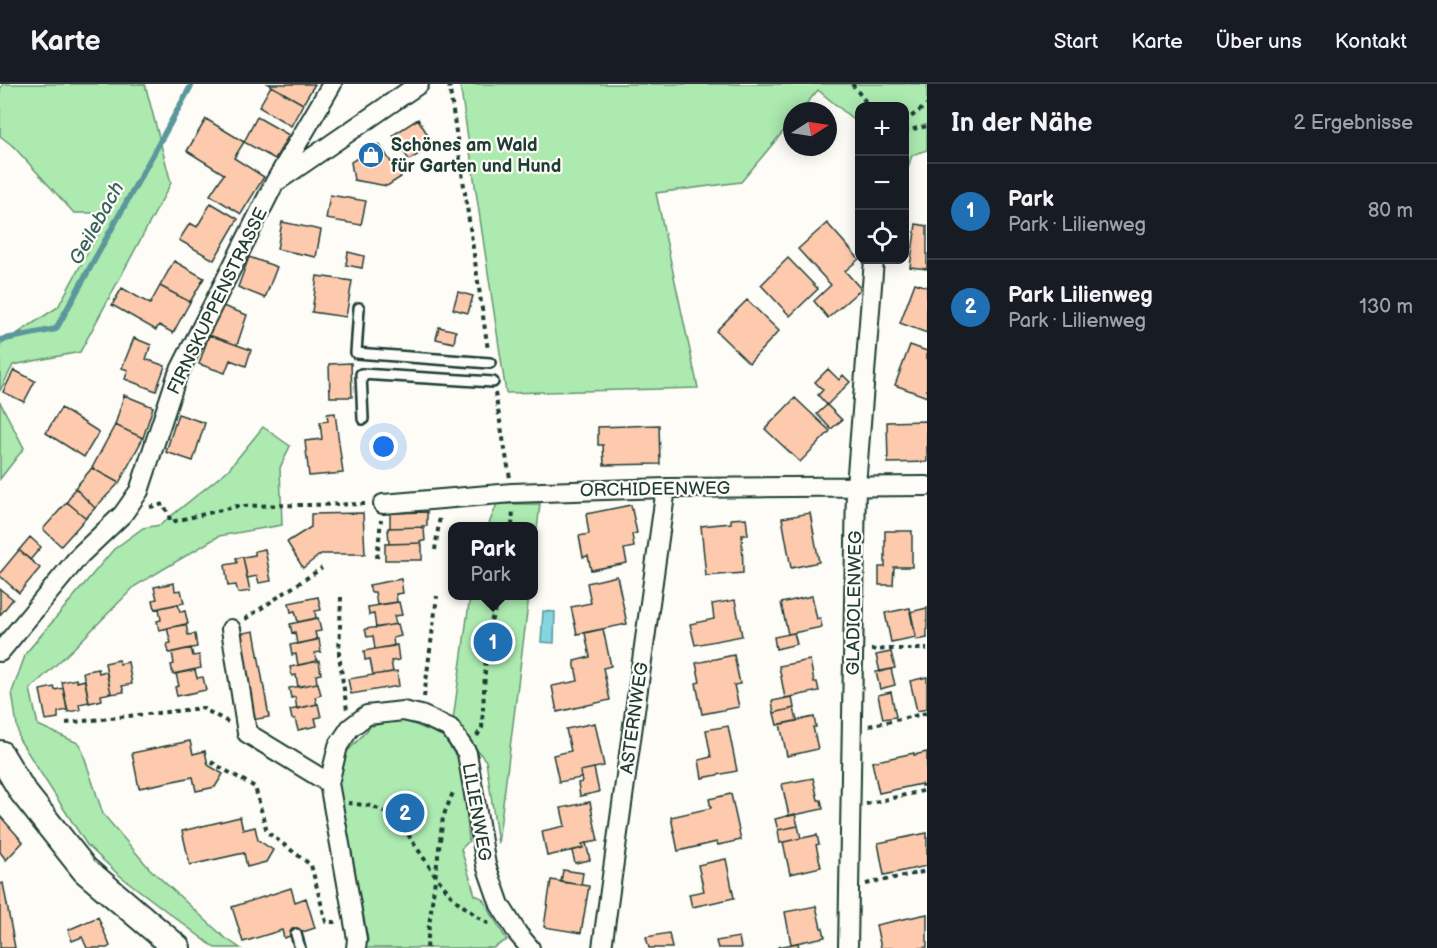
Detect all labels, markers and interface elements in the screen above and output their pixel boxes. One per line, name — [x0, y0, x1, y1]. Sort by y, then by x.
text: Karte — [30, 25, 101, 58]
text: Start — [1054, 29, 1098, 54]
text: Karte — [1131, 29, 1183, 54]
text: Über uns — [1216, 29, 1302, 54]
text: Kontakt — [1335, 29, 1407, 54]
north arrow — [783, 102, 837, 156]
map controls — [855, 102, 909, 264]
button: + — [855, 102, 909, 156]
text: In der Nähe — [951, 108, 1093, 139]
text: 2 Ergebnisse — [1293, 111, 1413, 135]
place label: Schönes am Wald für Garten und Hund — [391, 135, 561, 177]
shop icon: Schönes am Wald für Garten und Hund — [356, 140, 386, 170]
button: − — [855, 156, 909, 210]
water label: Geilebach — [64, 178, 129, 269]
text: Park — [1008, 186, 1054, 213]
text: 1 — [966, 199, 975, 223]
text: 80 m — [1368, 199, 1413, 223]
street label: FIRNSKUPPENSTRASSE — [163, 204, 272, 398]
button: locate — [855, 210, 909, 264]
text: Park · Lilienweg — [1008, 213, 1146, 237]
text: Park Lilienweg — [1008, 282, 1153, 309]
text: 2 — [965, 295, 976, 319]
text: 130 m — [1359, 295, 1413, 319]
text: Park · Lilienweg — [1008, 309, 1146, 333]
your location — [369, 432, 398, 461]
street label: ORCHIDEENWEG — [580, 478, 730, 501]
popup — [448, 522, 538, 600]
street label: GLADIOLENWEG — [843, 530, 866, 676]
text: Park — [470, 536, 516, 563]
text: Park — [470, 563, 510, 587]
pin: 1 — [474, 620, 512, 664]
street label: ASTERNWEG — [616, 661, 653, 775]
street label: LILIENWEG — [458, 762, 495, 863]
pin: 2 — [386, 790, 424, 836]

